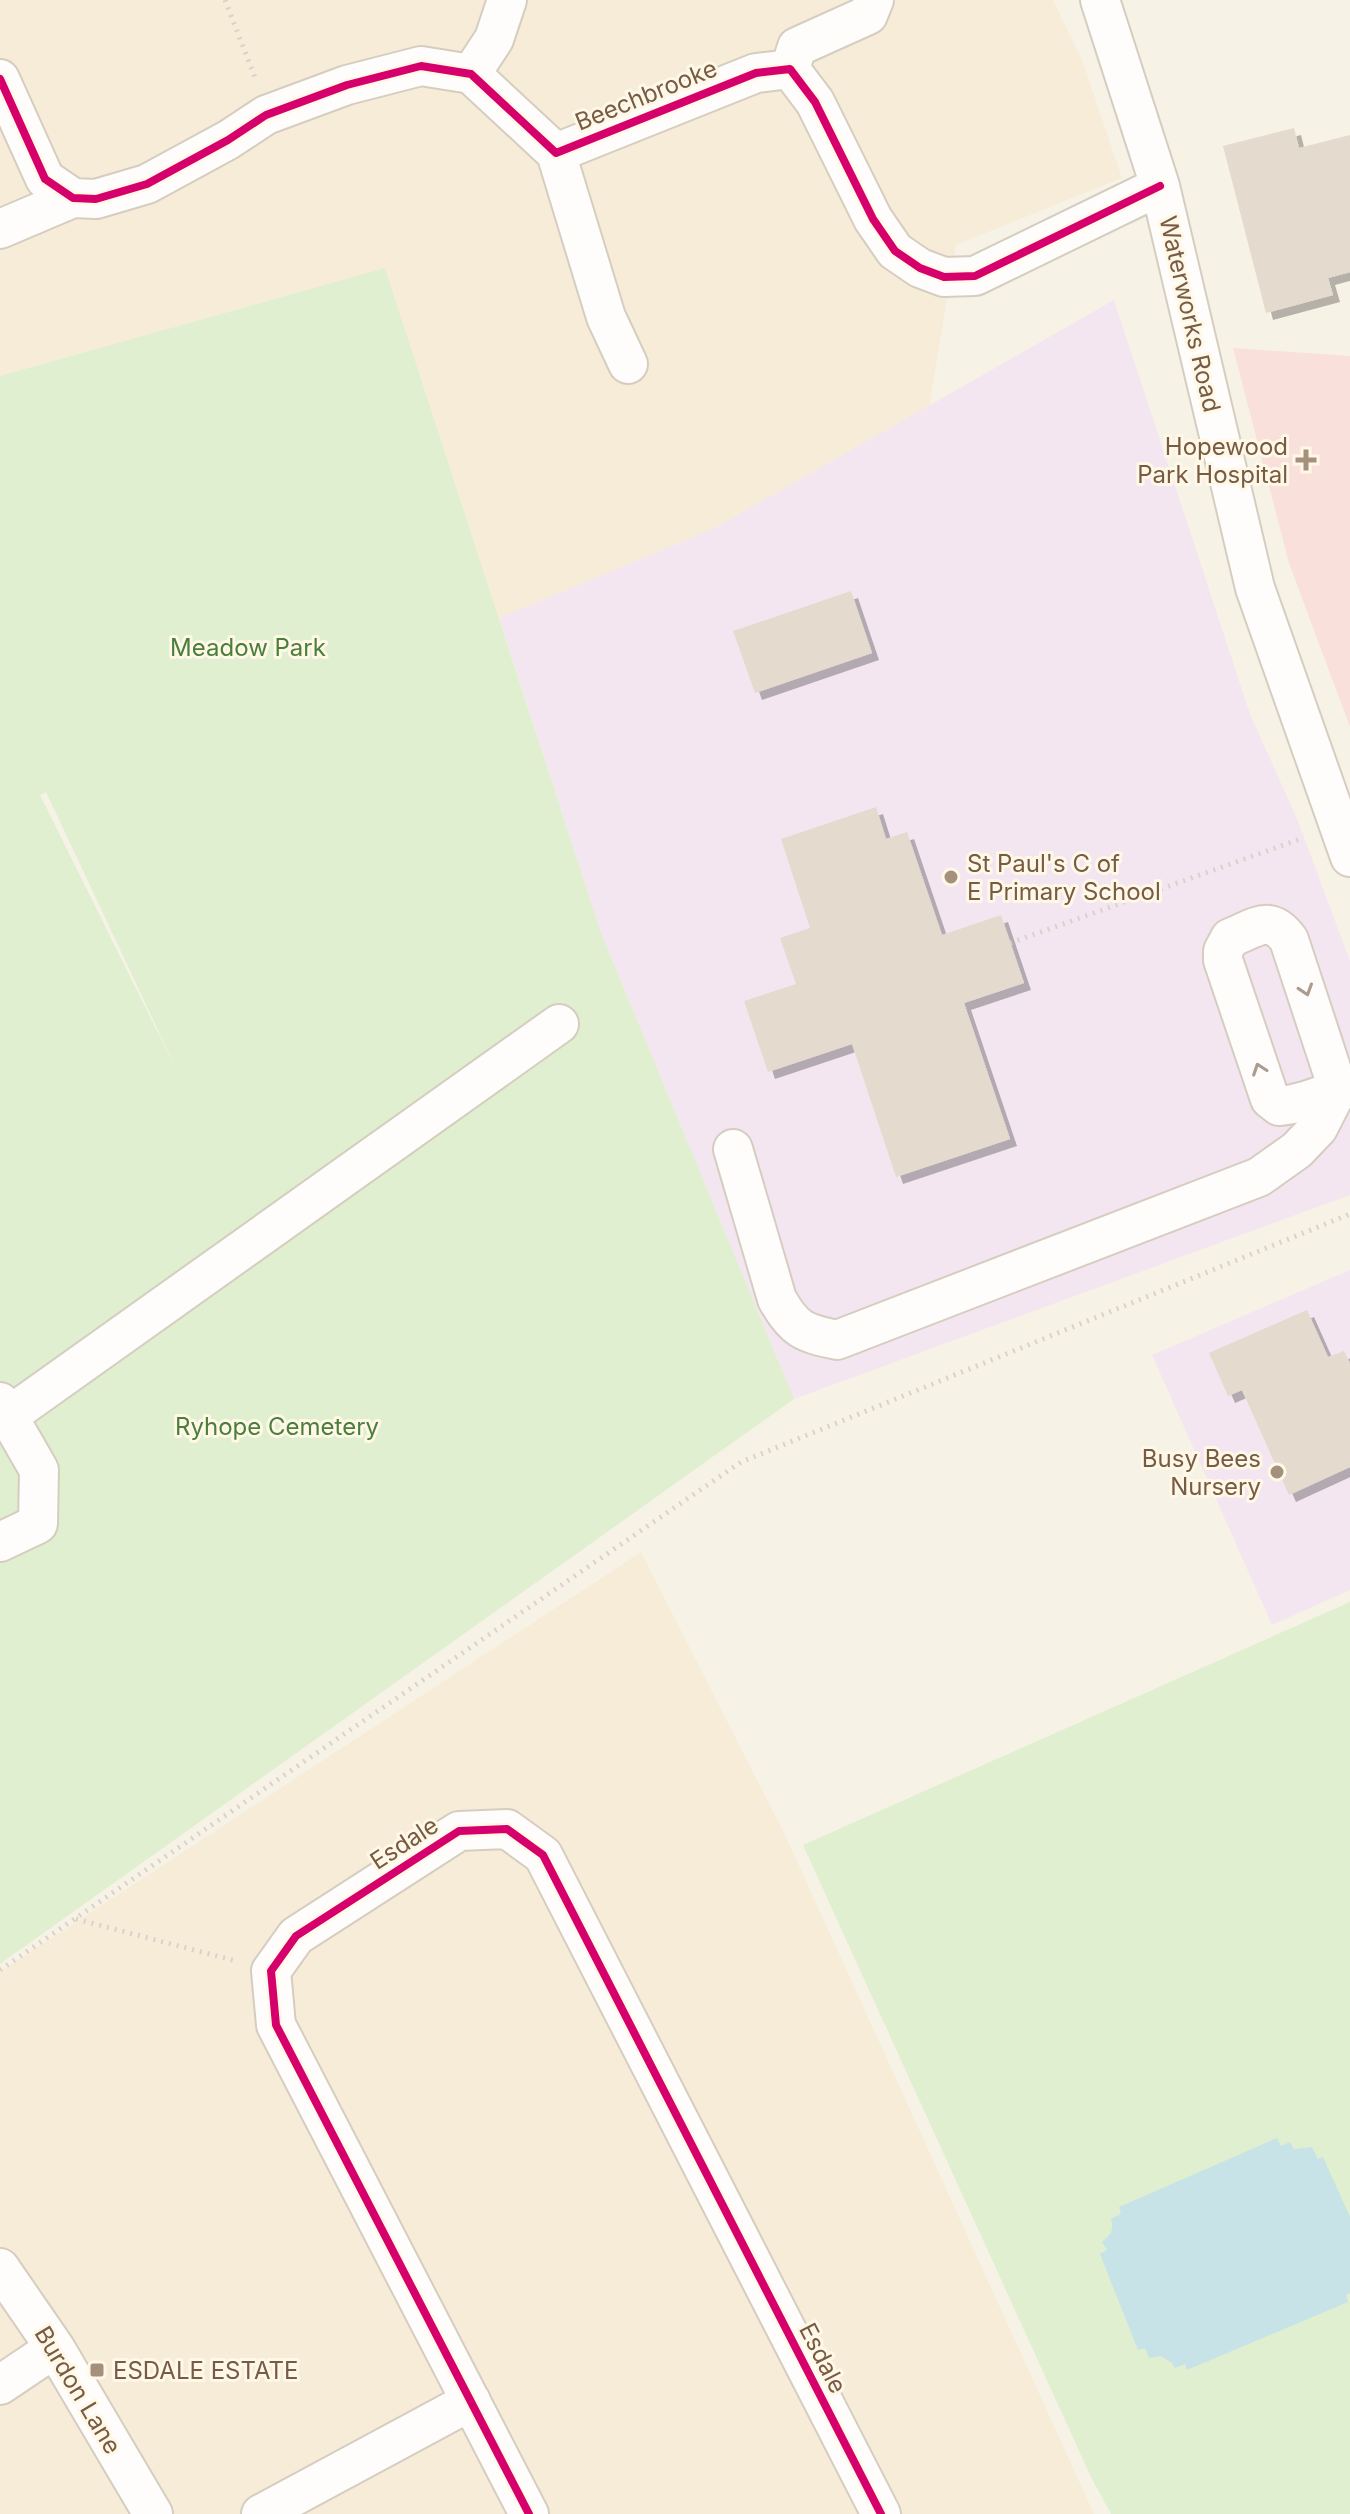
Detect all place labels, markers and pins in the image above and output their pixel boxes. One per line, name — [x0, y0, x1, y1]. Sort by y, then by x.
place label: Hopewood Park Hospital — [1137, 432, 1288, 489]
marker: Hopewood Park Hospital — [1295, 449, 1317, 471]
place label: St Paul's C of E Primary School — [967, 849, 1161, 906]
marker: St Paul's C of E Primary School — [942, 868, 960, 886]
place label: Busy Bees Nursery — [1142, 1444, 1261, 1501]
marker: Busy Bees Nursery — [1268, 1463, 1286, 1481]
place label: ESDALE ESTATE — [113, 2356, 298, 2385]
marker: ESDALE ESTATE — [88, 2361, 106, 2379]

